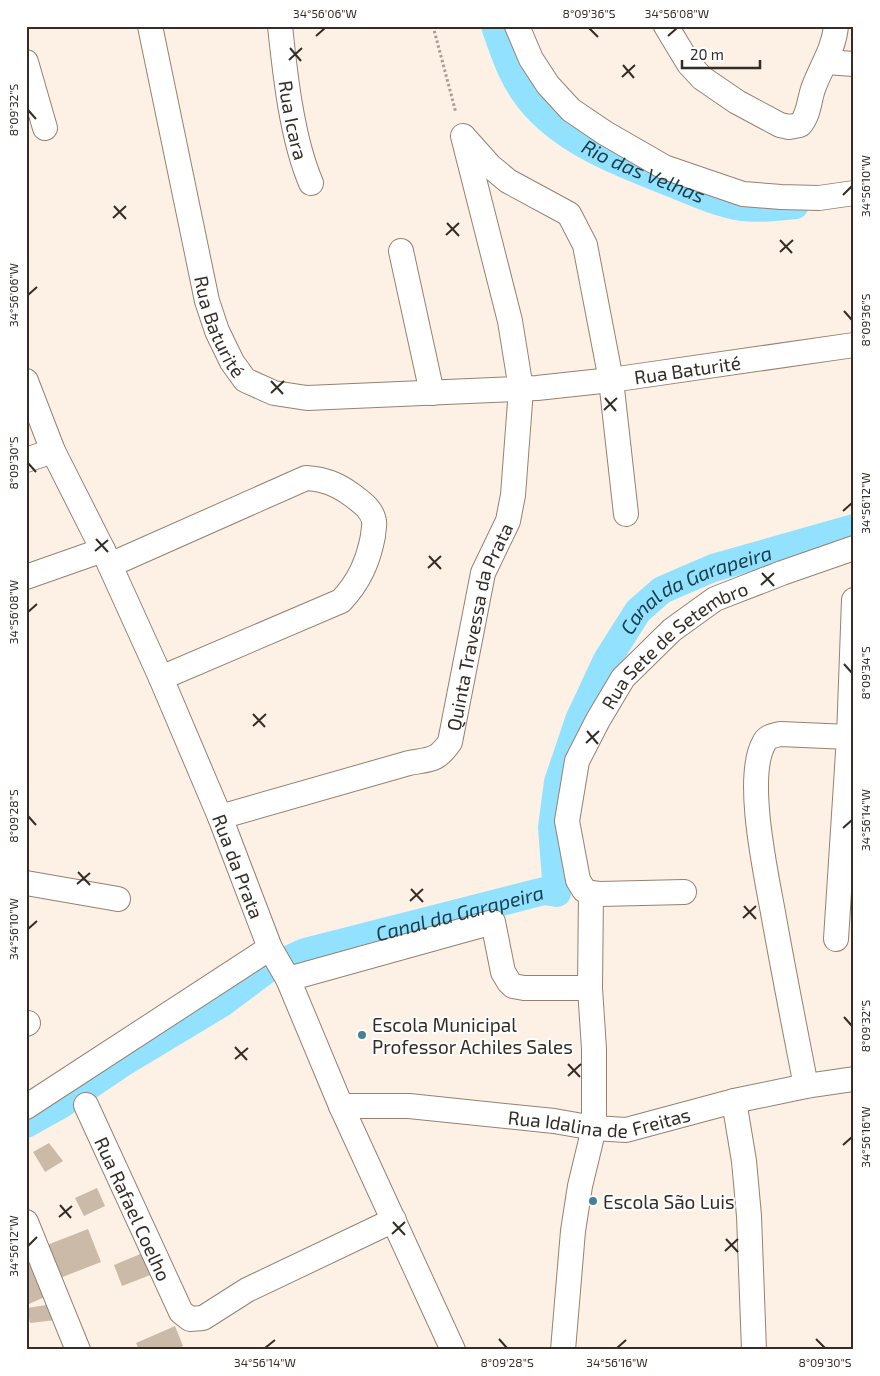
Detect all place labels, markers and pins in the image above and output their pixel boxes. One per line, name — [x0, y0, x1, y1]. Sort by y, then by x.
place label: Escola Municipal Professor Achiles Sales — [372, 1013, 573, 1058]
marker: Escola Municipal Professor Achiles Sales — [356, 1029, 368, 1041]
place label: Escola São Luis — [603, 1190, 735, 1213]
marker: Escola São Luis — [587, 1195, 599, 1207]

